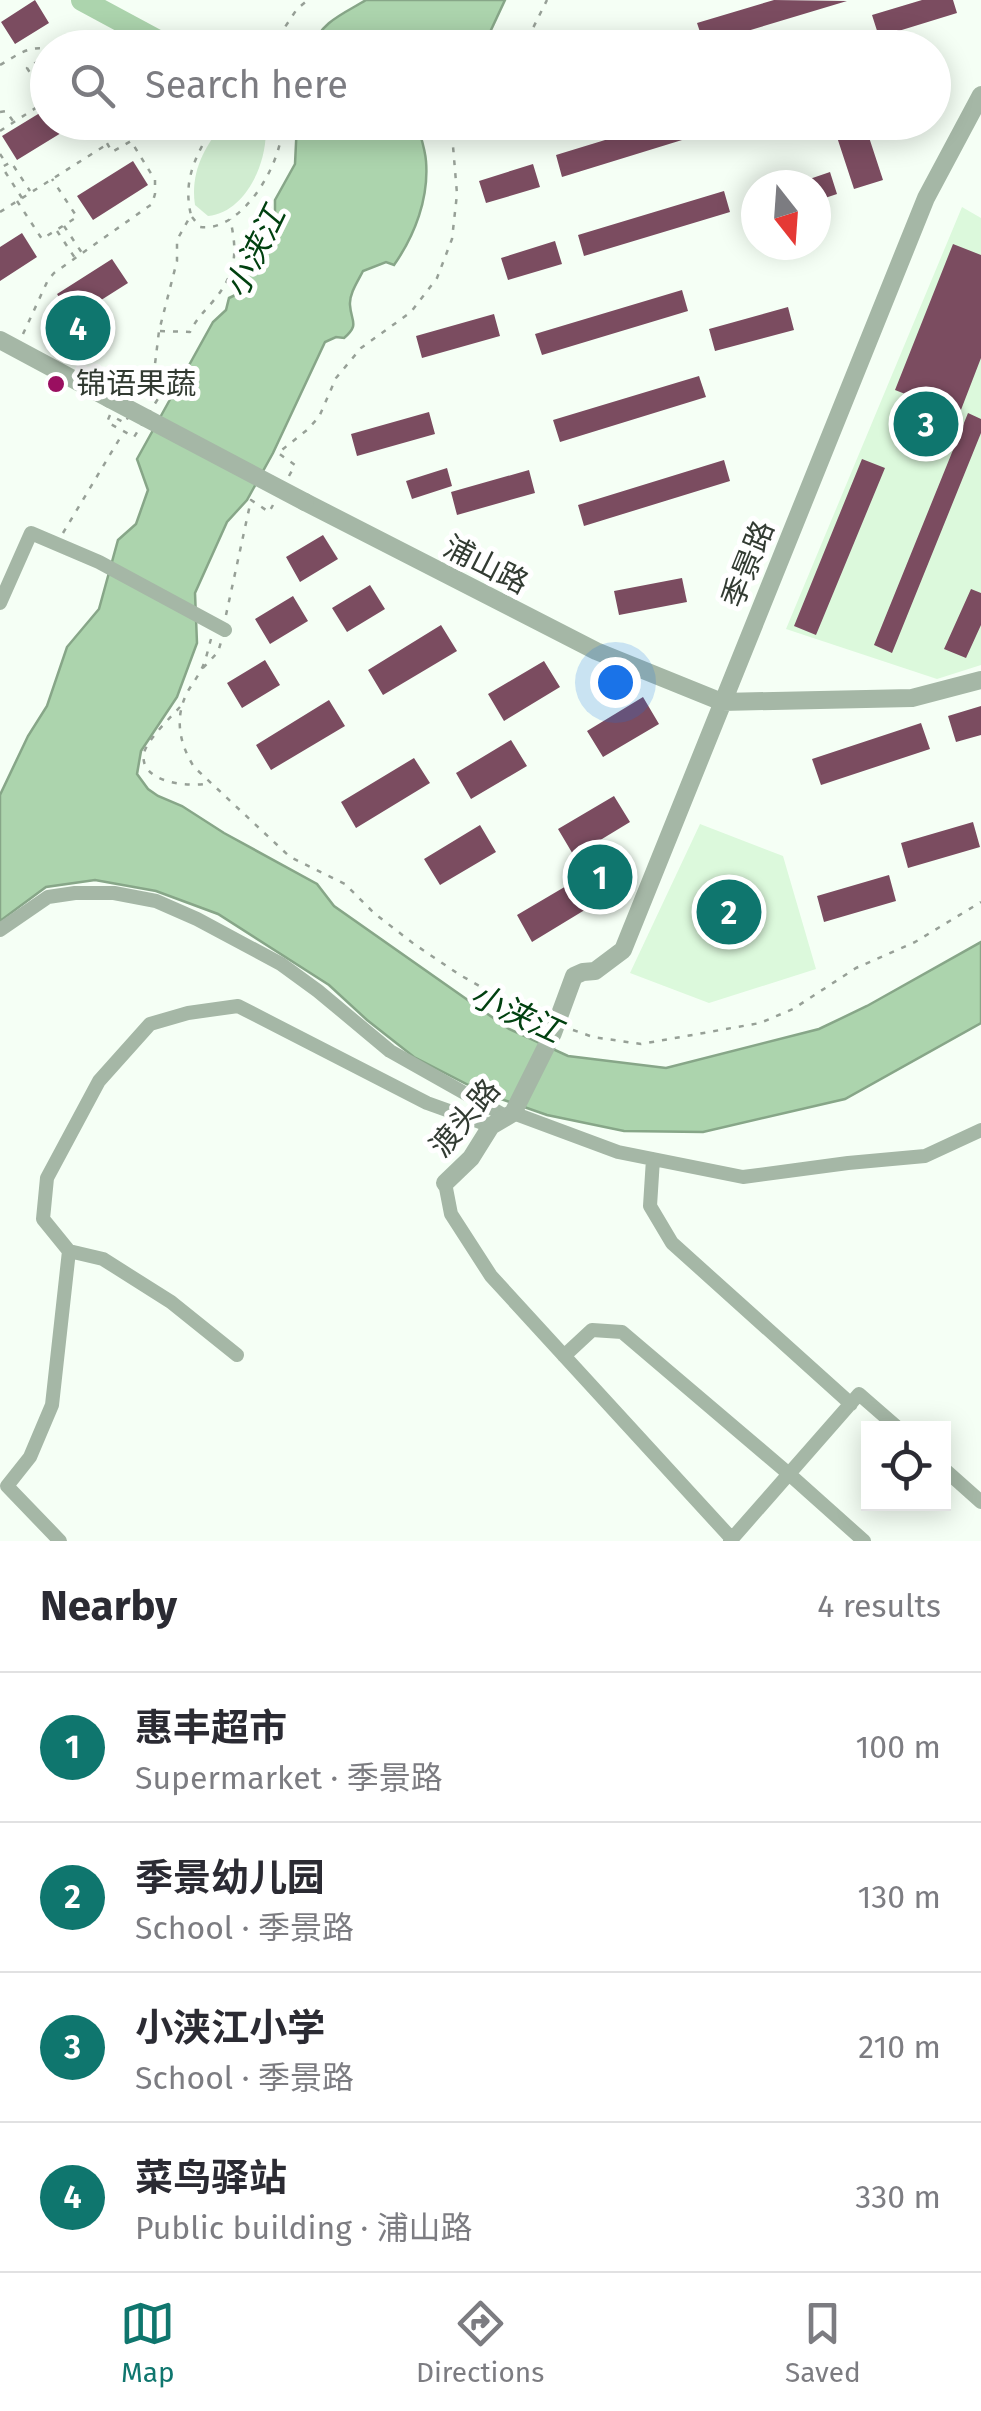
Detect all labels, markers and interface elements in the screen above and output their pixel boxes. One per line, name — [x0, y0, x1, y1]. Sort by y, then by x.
search box — [30, 30, 951, 140]
icon: search — [65, 58, 120, 113]
text: Search here — [145, 62, 348, 108]
north arrow — [741, 170, 831, 260]
water label: 小浃江 — [217, 198, 294, 303]
pin: 4 — [46, 290, 110, 366]
place label: 锦语果蔬 — [76, 366, 196, 402]
marker: 锦语果蔬 — [45, 373, 67, 395]
pin: 3 — [894, 386, 958, 462]
street label: 季景路 — [714, 516, 782, 612]
street label: 浦山路 — [438, 529, 534, 601]
your location — [590, 657, 641, 708]
pin: 1 — [568, 840, 632, 914]
pin: 2 — [696, 874, 762, 950]
water label: 小浃江 — [464, 975, 570, 1052]
street label: 渡头路 — [422, 1072, 508, 1164]
map controls — [861, 1421, 951, 1511]
button: locate — [861, 1421, 951, 1511]
text: Nearby — [40, 1581, 177, 1631]
text: 4 results — [817, 1587, 941, 1625]
text: 惠丰超市 — [135, 1705, 287, 1751]
text: 1 — [65, 1728, 80, 1766]
text: 100 m — [856, 1728, 941, 1766]
text: Supermarket · 季景路 — [135, 1759, 443, 1797]
text: 季景幼儿园 — [135, 1855, 325, 1901]
text: 2 — [64, 1878, 81, 1916]
text: 130 m — [857, 1878, 941, 1916]
text: School · 季景路 — [135, 1909, 354, 1947]
text: 小浃江小学 — [135, 2005, 325, 2051]
text: 3 — [64, 2028, 81, 2066]
text: 210 m — [858, 2028, 941, 2066]
text: School · 季景路 — [135, 2059, 354, 2097]
text: 菜鸟驿站 — [135, 2155, 287, 2201]
text: 4 — [63, 2178, 82, 2216]
text: 330 m — [855, 2178, 941, 2216]
text: Public building · 浦山路 — [135, 2209, 473, 2247]
tab: Map — [120, 2296, 175, 2389]
tab: Directions — [416, 2296, 544, 2389]
tab: Saved — [785, 2296, 861, 2389]

